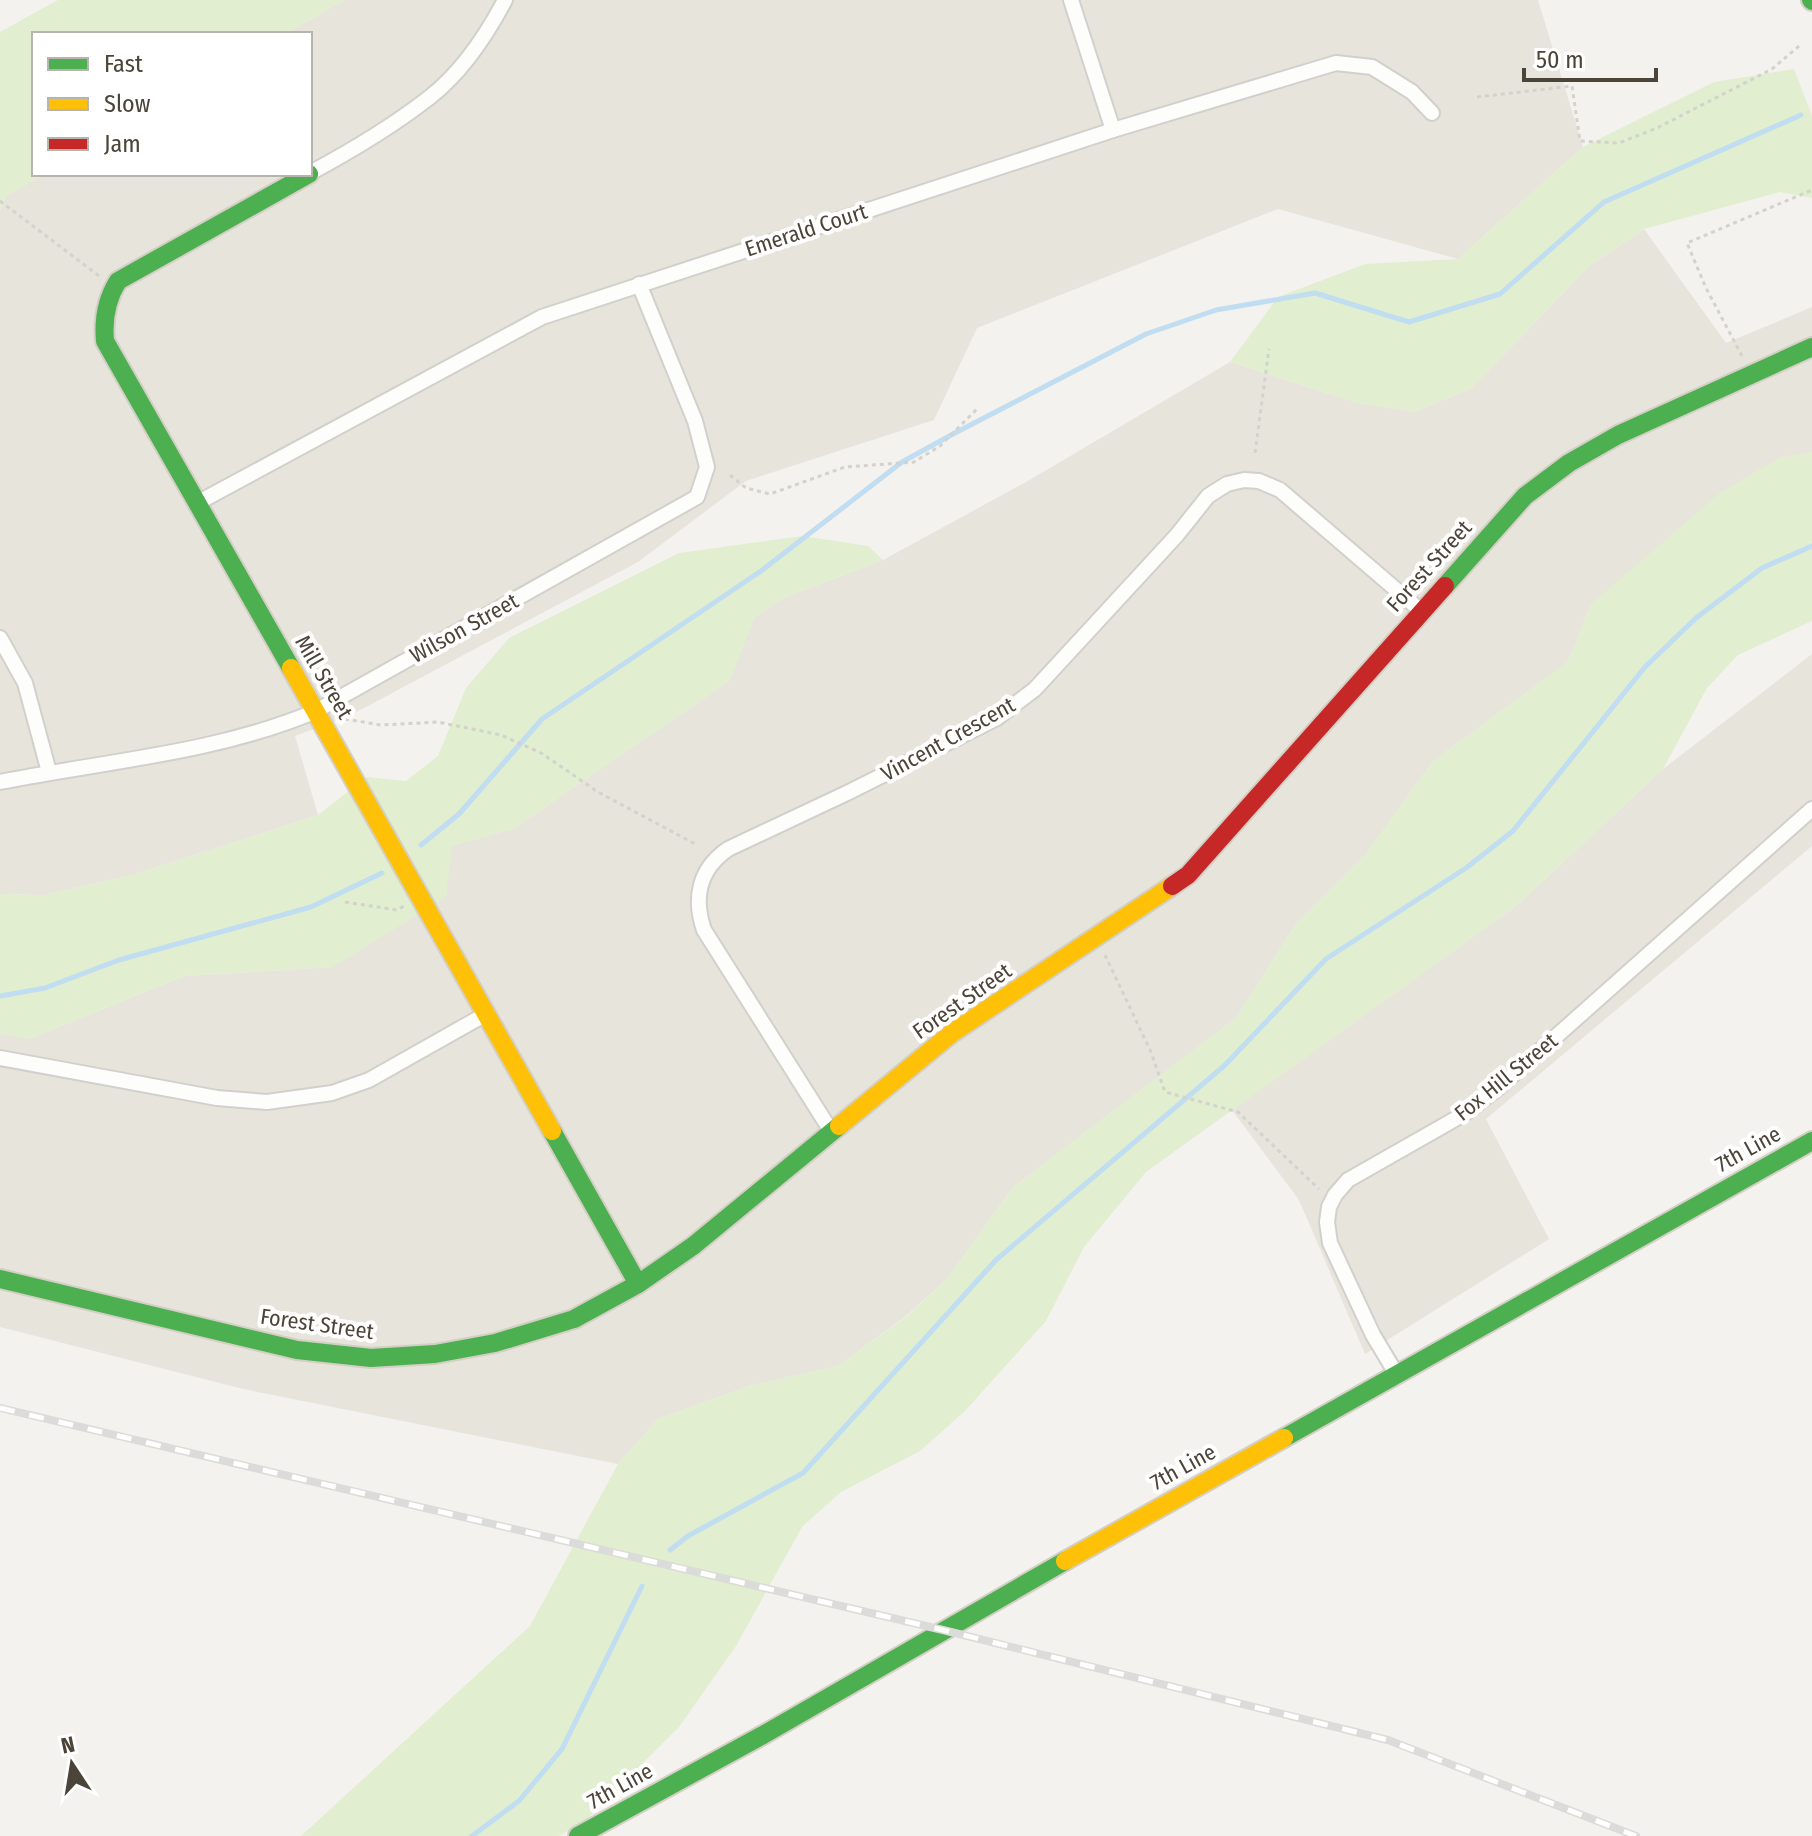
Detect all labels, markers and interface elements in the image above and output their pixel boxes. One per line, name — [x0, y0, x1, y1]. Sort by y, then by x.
legend — [32, 32, 312, 176]
scale bar — [1524, 32, 1656, 82]
text: 50 m — [1536, 46, 1584, 74]
text: Fast — [104, 50, 143, 78]
text: Slow — [104, 90, 151, 118]
text: Jam — [104, 130, 141, 158]
street label: Emerald Court — [742, 197, 871, 262]
street label: Forest Street — [1381, 514, 1478, 617]
street label: Wilson Street — [405, 587, 524, 669]
street label: Mill Street — [289, 630, 359, 724]
street label: Vincent Crescent — [876, 691, 1020, 787]
street label: Forest Street — [907, 957, 1017, 1045]
street label: Fox Hill Street — [1449, 1027, 1564, 1127]
street label: 7th Line — [1711, 1120, 1785, 1178]
street label: Forest Street — [259, 1303, 376, 1345]
street label: 7th Line — [1146, 1438, 1220, 1496]
north arrow — [32, 1724, 112, 1804]
text: N — [59, 1730, 77, 1760]
street label: 7th Line — [583, 1757, 657, 1815]

